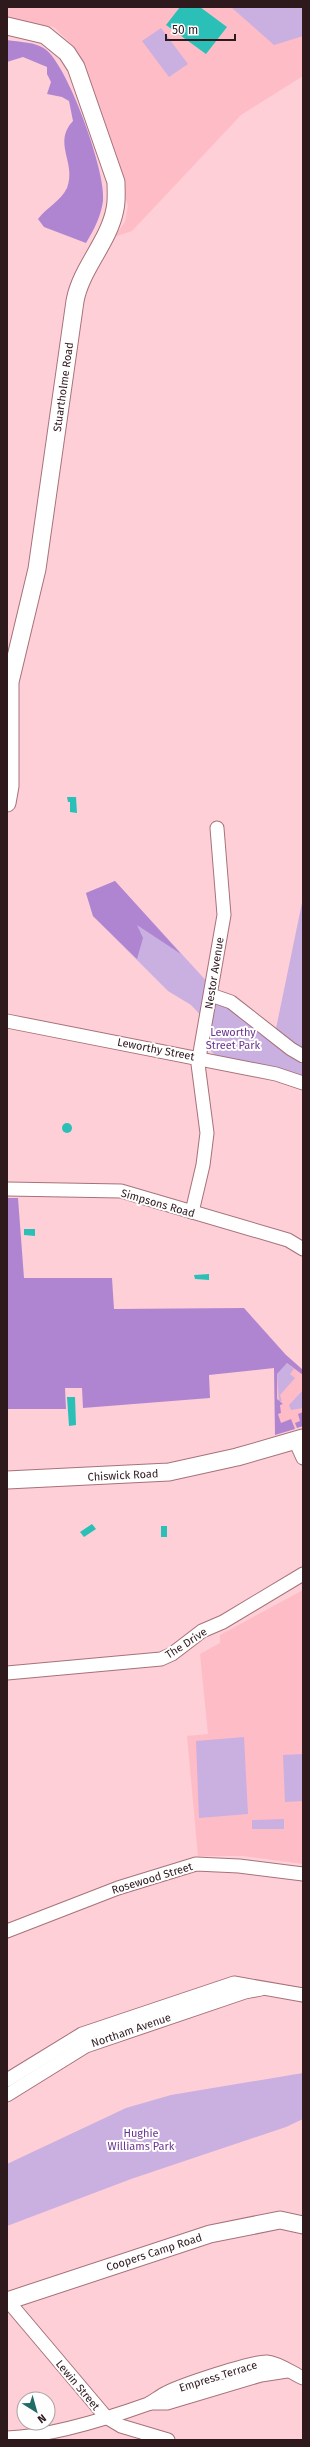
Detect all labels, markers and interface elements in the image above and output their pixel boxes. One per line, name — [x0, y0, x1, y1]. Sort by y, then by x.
scale bar — [166, 16, 235, 42]
text: 50 m — [172, 23, 198, 37]
street label: Stuartholme Road — [51, 341, 76, 433]
street label: Nestor Avenue — [202, 936, 227, 1010]
park label: Leworthy Street Park — [206, 1026, 261, 1052]
street label: Leworthy Street — [116, 1036, 196, 1063]
street label: Simpsons Road — [119, 1187, 196, 1220]
street label: Chiswick Road — [87, 1467, 159, 1484]
street label: The Drive — [163, 1625, 209, 1662]
street label: Rosewood Street — [110, 1860, 194, 1897]
street label: Northam Avenue — [90, 2011, 173, 2050]
park label: Hughie Williams Park — [108, 2127, 175, 2153]
street label: Coopers Camp Road — [105, 2231, 204, 2274]
street label: Lewin Street — [53, 2358, 102, 2413]
street label: Empress Terrace — [178, 2358, 259, 2395]
north arrow — [16, 2391, 56, 2431]
text: N — [35, 2411, 49, 2426]

